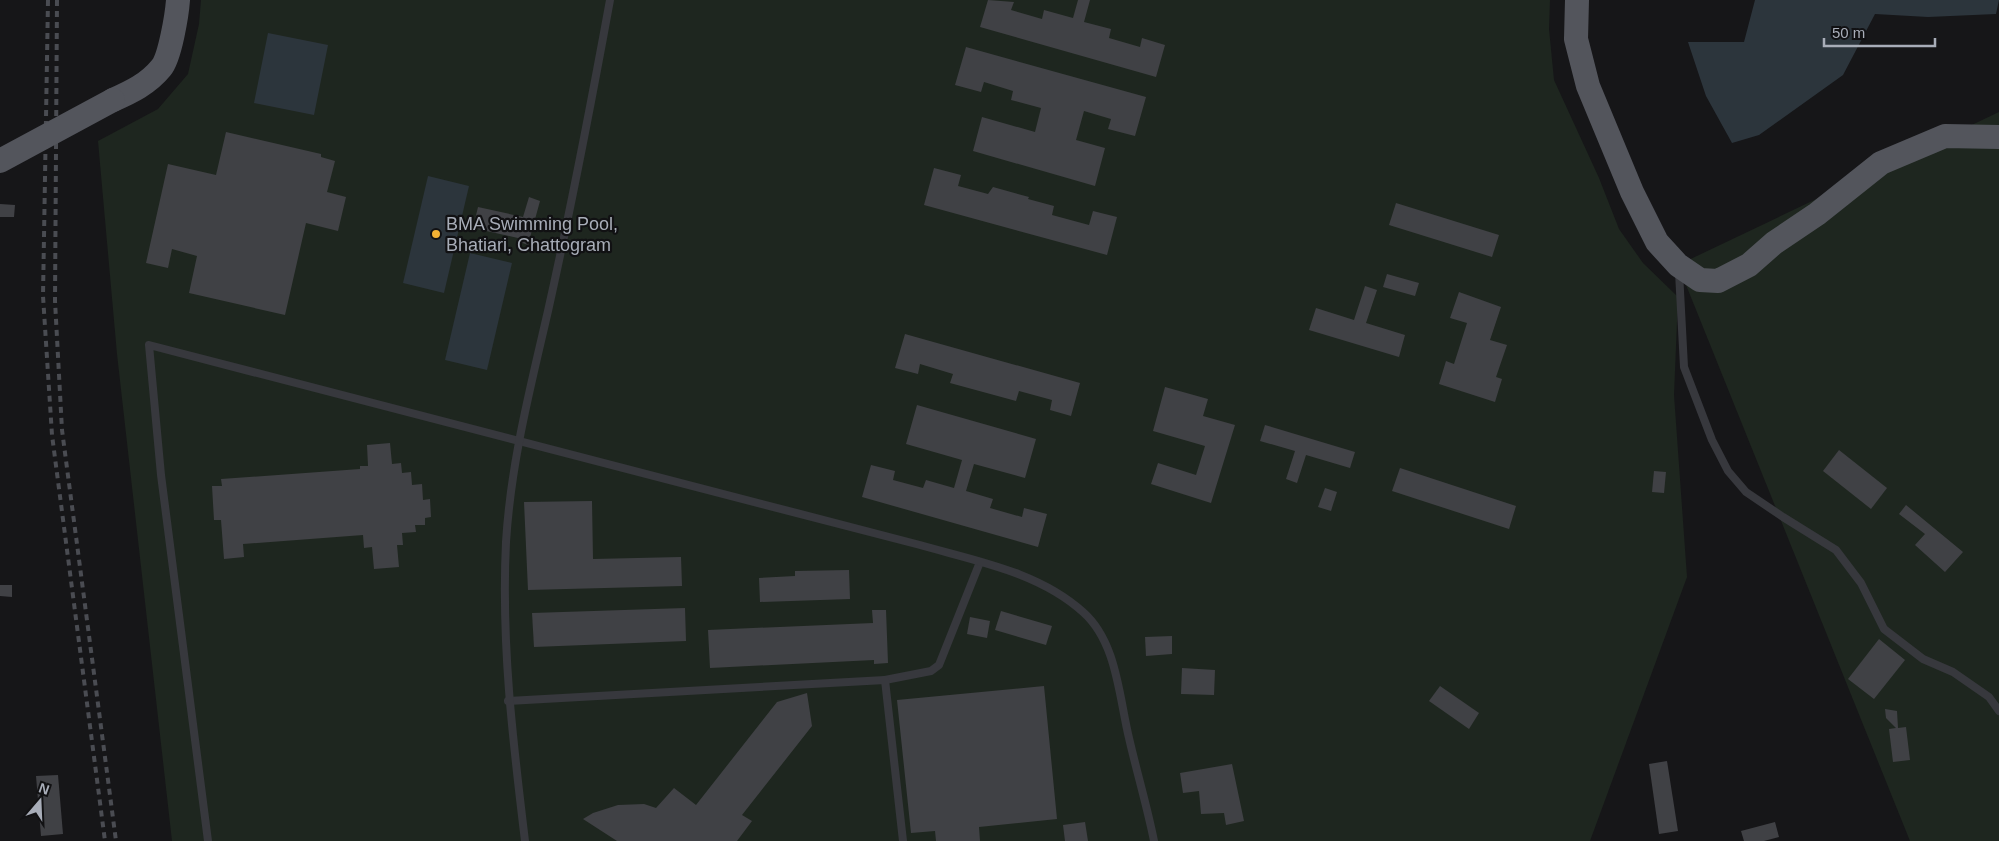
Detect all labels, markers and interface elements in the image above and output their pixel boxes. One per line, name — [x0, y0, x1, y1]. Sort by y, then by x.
scale bar — [1824, 15, 1935, 47]
text: 50 m — [1832, 24, 1865, 41]
place label: BMA Swimming Pool, Bhatiari, Chattogram — [446, 214, 618, 255]
marker: BMA Swimming Pool, Bhatiari, Chattogram — [430, 228, 442, 240]
north arrow — [15, 776, 65, 826]
text: N — [37, 779, 52, 798]

